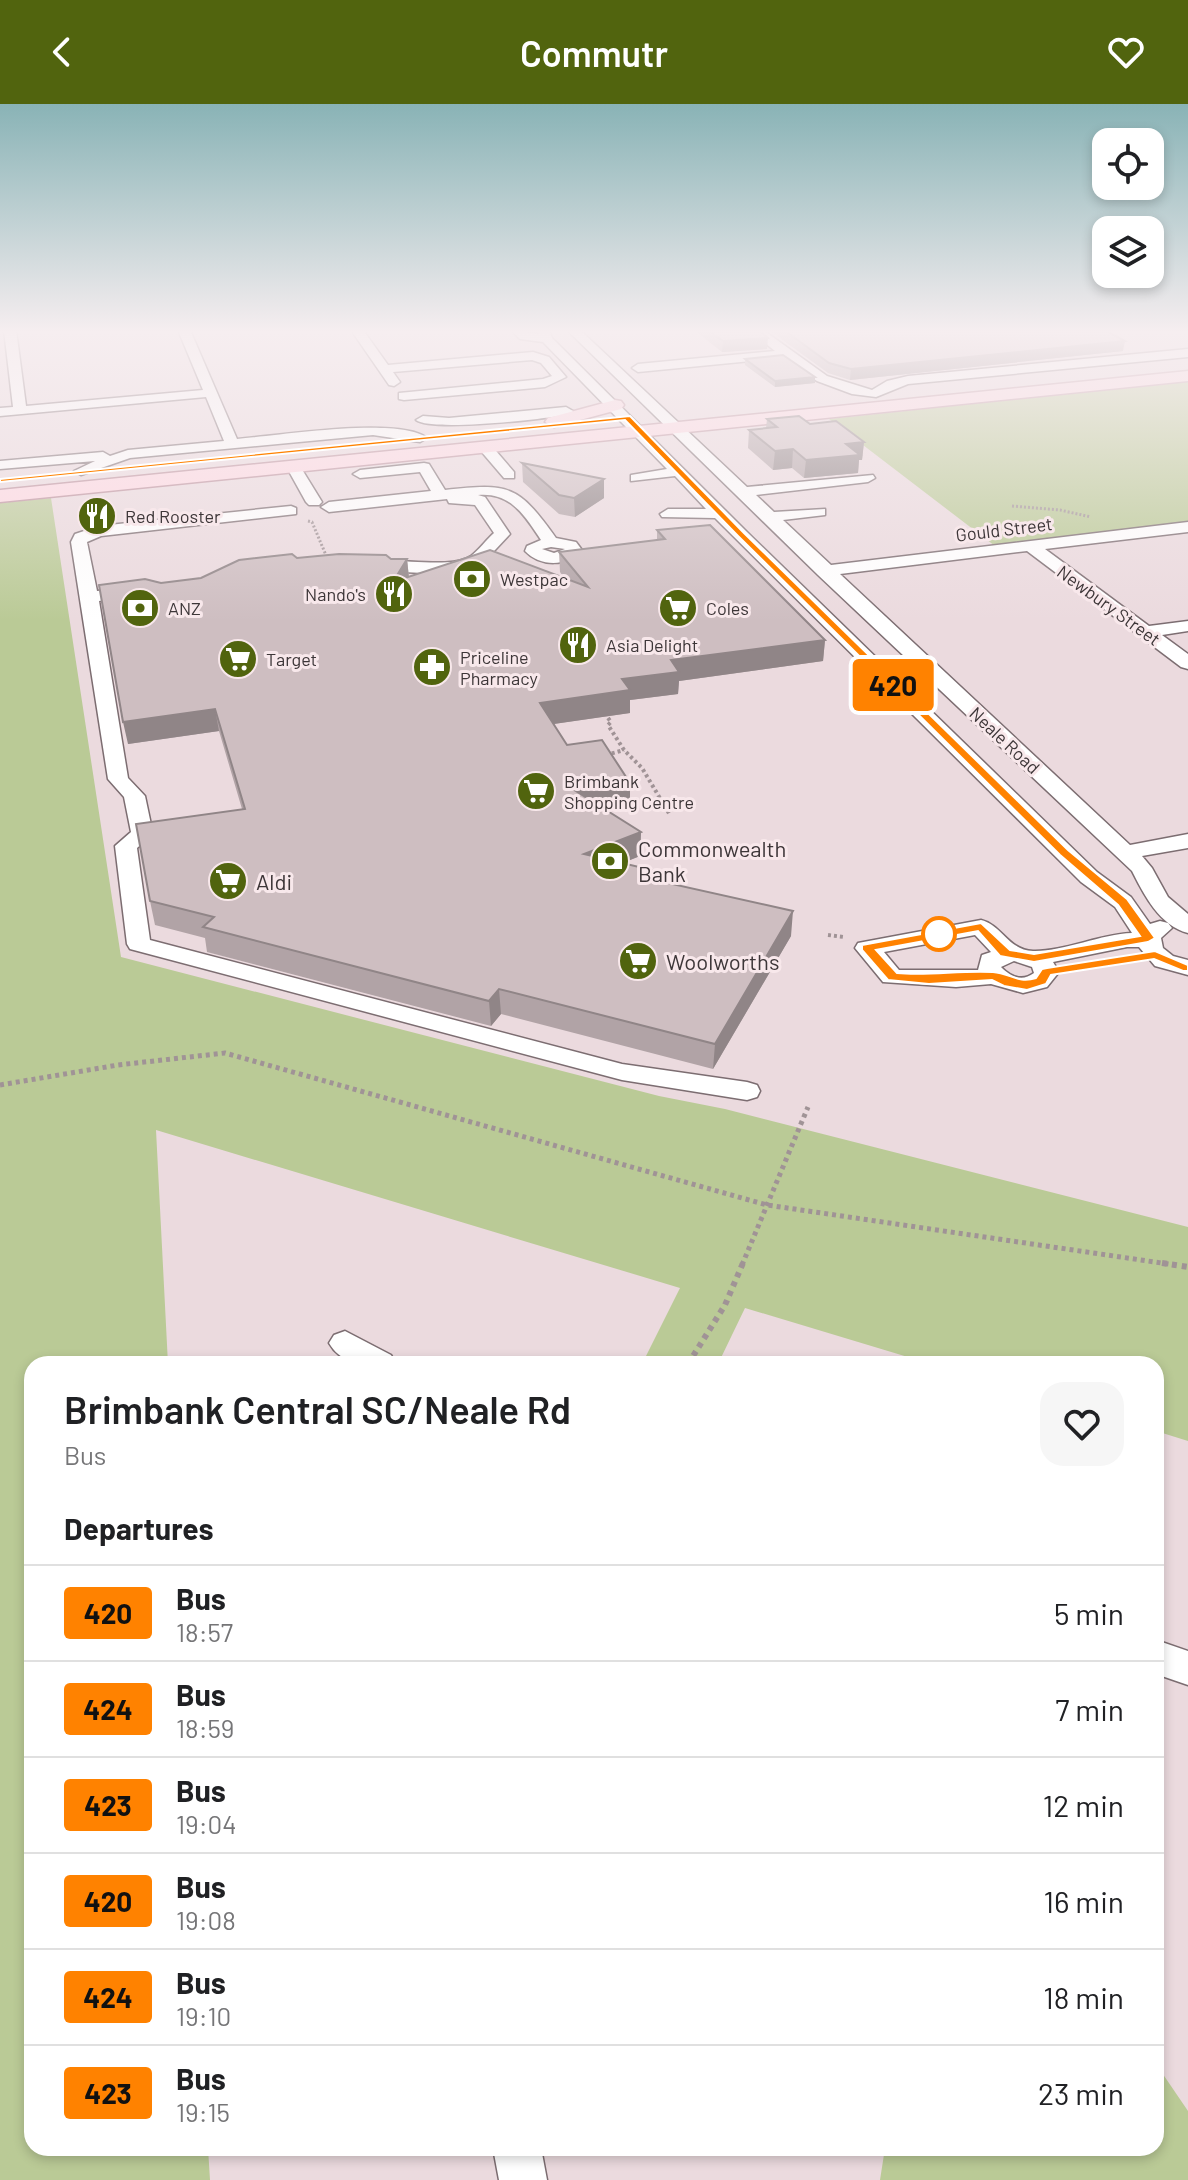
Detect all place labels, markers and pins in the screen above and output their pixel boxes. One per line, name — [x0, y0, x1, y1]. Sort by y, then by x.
restaurant icon: Red Rooster — [76, 495, 118, 537]
place label: Red Rooster — [125, 505, 221, 527]
bank icon: Westpac — [451, 558, 493, 600]
place label: Westpac — [500, 568, 568, 590]
restaurant icon: Nando's — [373, 573, 415, 615]
place label: Nando's — [305, 583, 366, 605]
bank icon: ANZ — [119, 587, 161, 629]
supermarket icon: Coles — [657, 587, 699, 629]
place label: ANZ — [168, 597, 201, 619]
place label: Coles — [706, 597, 749, 619]
restaurant icon: Asia Delight — [557, 624, 599, 666]
place label: Asia Delight — [606, 634, 698, 656]
supermarket icon: Target — [217, 638, 259, 680]
pharmacy icon: Priceline Pharmacy — [411, 646, 453, 688]
place label: Priceline Pharmacy — [460, 646, 538, 689]
place label: Target — [266, 648, 317, 670]
supermarket icon: Brimbank Shopping Centre — [515, 770, 557, 812]
place label: Brimbank Shopping Centre — [564, 770, 694, 813]
place label: Commonwealth Bank — [638, 835, 786, 886]
bank icon: Commonwealth Bank — [589, 840, 631, 882]
supermarket icon: Aldi — [207, 860, 249, 902]
place label: Aldi — [256, 868, 292, 894]
unlabelled marker — [922, 917, 956, 951]
supermarket icon: Woolworths — [617, 940, 659, 982]
place label: Woolworths — [666, 948, 780, 974]

